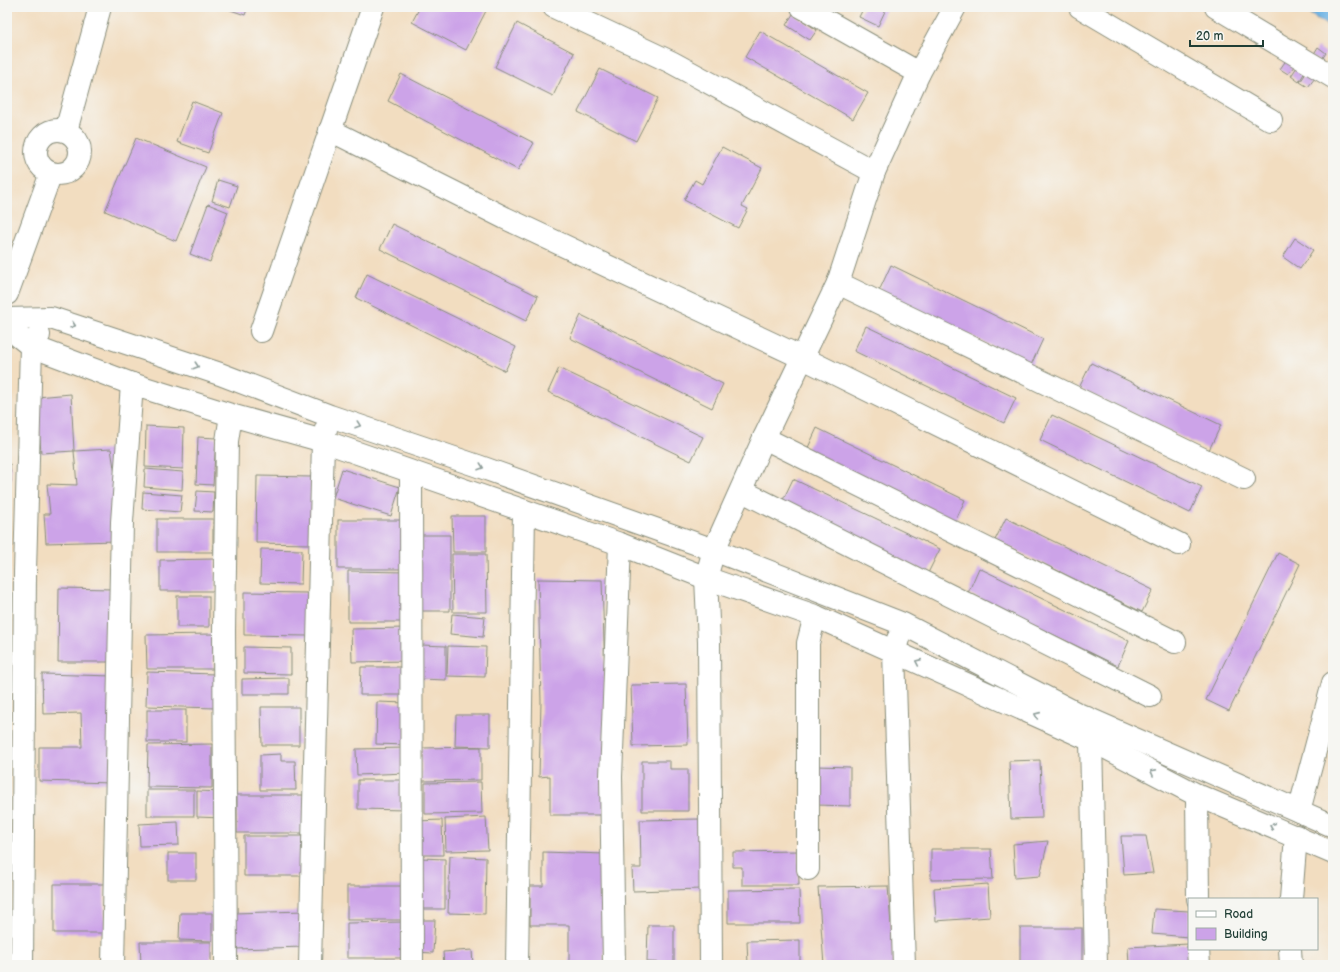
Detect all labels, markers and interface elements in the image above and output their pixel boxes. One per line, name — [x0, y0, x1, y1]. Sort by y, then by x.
scale bar — [1190, 22, 1263, 48]
text: 20 m — [1196, 29, 1223, 44]
one-way arrow — [69, 321, 76, 329]
one-way arrow — [193, 361, 200, 370]
one-way arrow — [354, 421, 361, 429]
one-way arrow — [477, 462, 484, 471]
one-way arrow — [914, 659, 922, 667]
one-way arrow — [1033, 712, 1041, 720]
one-way arrow — [1150, 769, 1158, 777]
one-way arrow — [1268, 823, 1276, 831]
legend — [1188, 898, 1318, 950]
text: Road — [1224, 907, 1253, 922]
text: Building — [1224, 927, 1268, 942]

